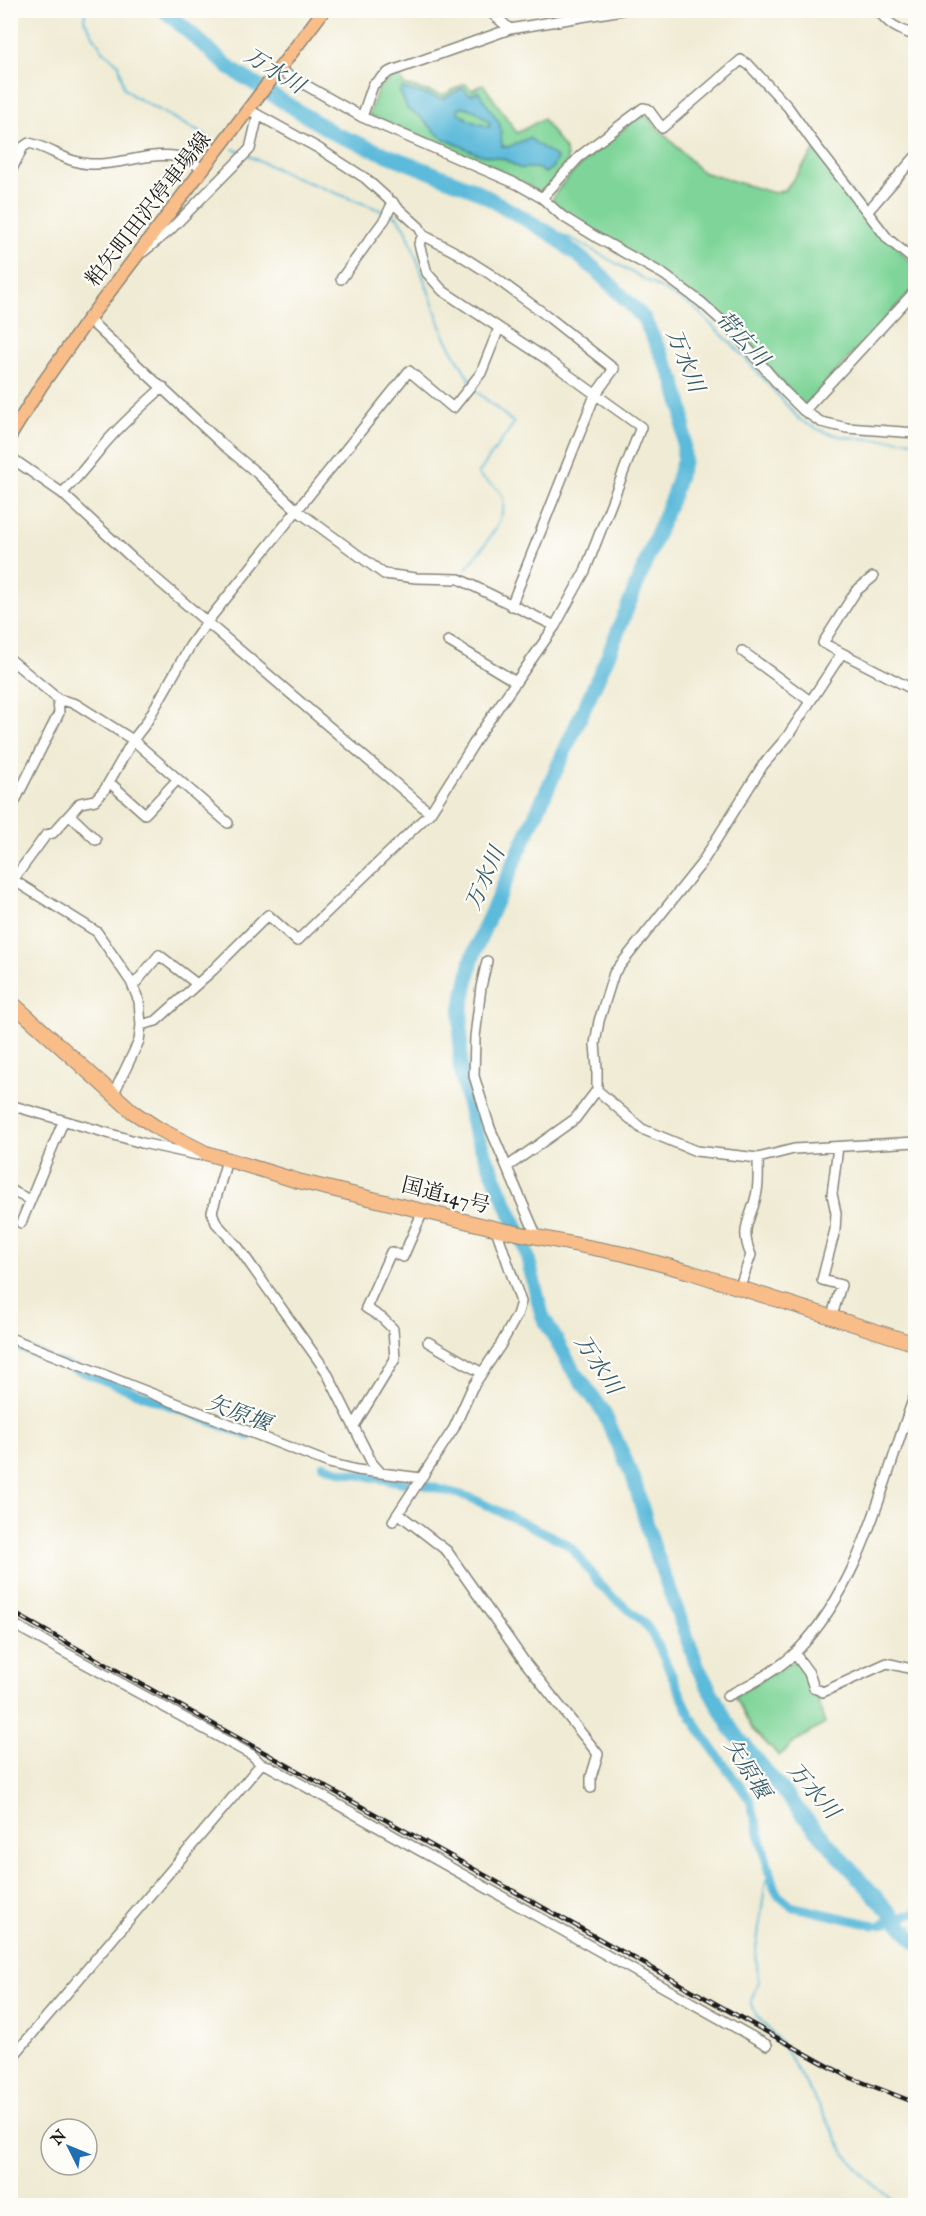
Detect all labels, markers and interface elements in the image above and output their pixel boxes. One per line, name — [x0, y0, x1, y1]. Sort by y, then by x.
water label: 万水川 — [239, 42, 311, 102]
street label: 粕矢町田沢停車場線 — [80, 127, 218, 293]
water label: 帯広川 — [709, 306, 776, 375]
water label: 万水川 — [659, 325, 710, 398]
water label: 万水川 — [460, 841, 513, 915]
street label: 国道147号 — [399, 1172, 493, 1220]
water label: 万水川 — [568, 1330, 628, 1402]
water label: 矢原堰 — [202, 1389, 278, 1440]
water label: 矢原堰 — [717, 1734, 778, 1808]
water label: 万水川 — [780, 1757, 846, 1827]
north arrow — [39, 2117, 99, 2177]
text: N — [47, 2126, 72, 2151]

